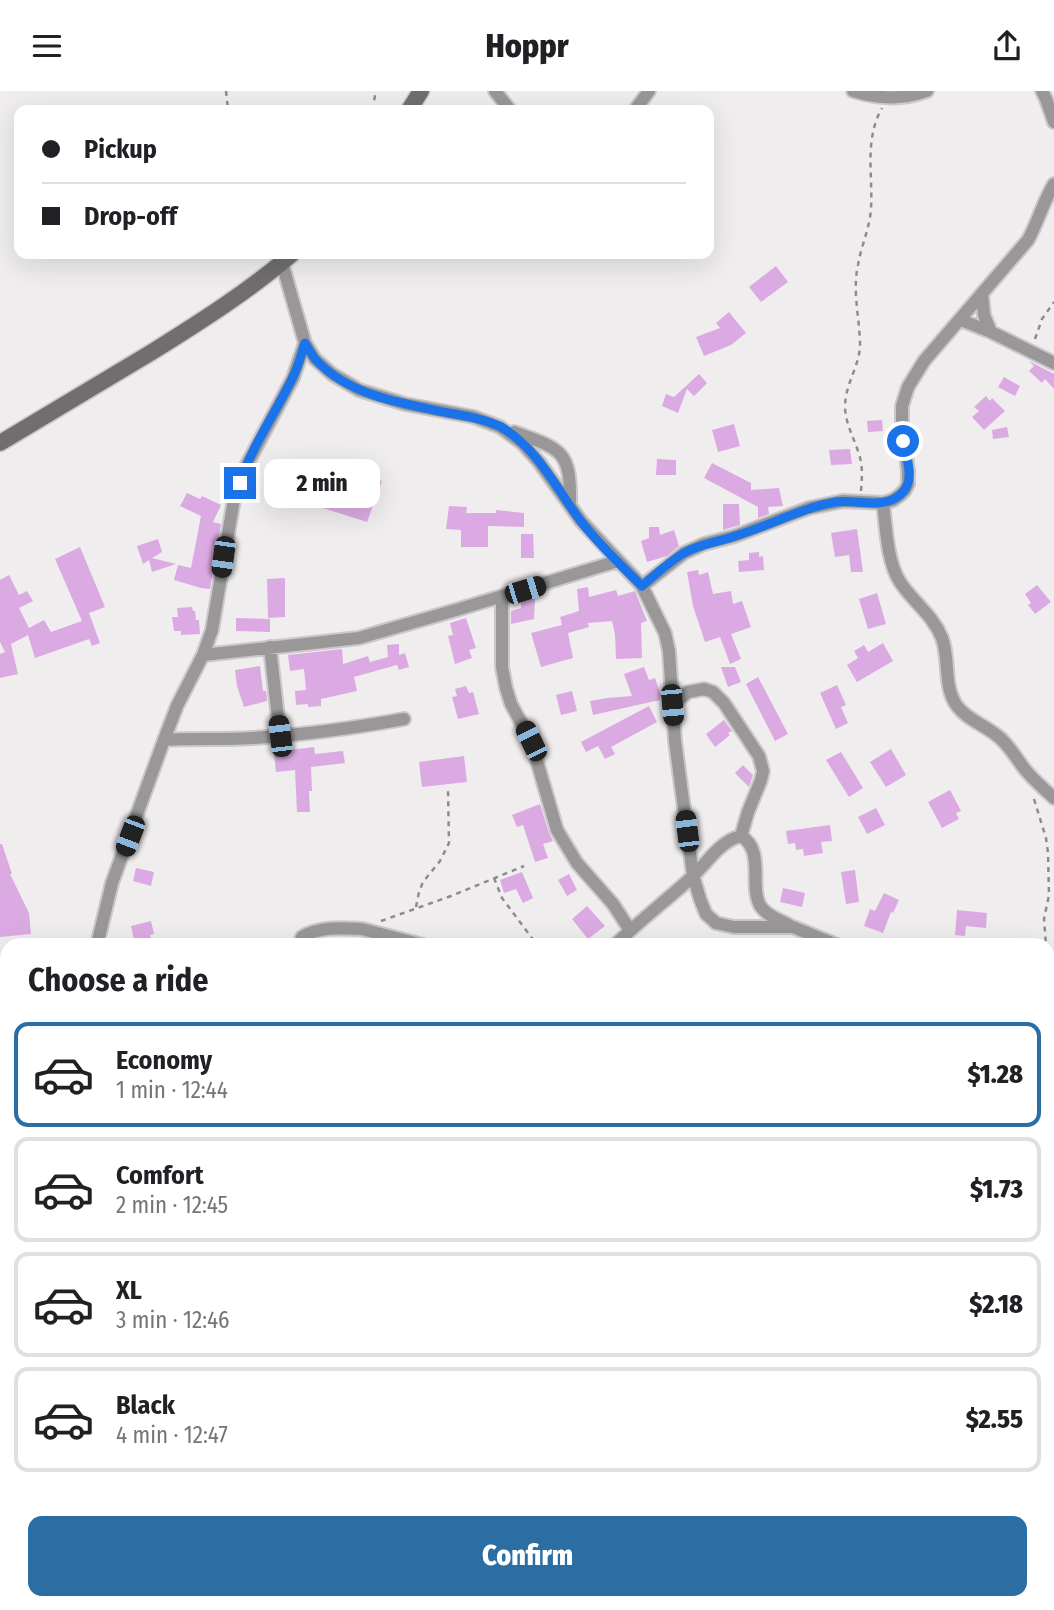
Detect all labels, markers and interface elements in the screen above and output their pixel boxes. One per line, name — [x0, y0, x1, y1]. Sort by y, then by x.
icon: menu — [28, 27, 66, 65]
text: Hoppr — [485, 27, 569, 65]
icon: share — [988, 27, 1026, 65]
text: Pickup — [84, 134, 157, 165]
text: Drop-off — [84, 201, 177, 232]
route start — [887, 425, 919, 457]
callout: 2 min — [264, 459, 380, 507]
route end — [224, 467, 256, 499]
text: 2 min — [297, 469, 347, 497]
car — [210, 535, 237, 579]
car — [502, 574, 549, 606]
car — [660, 683, 685, 727]
car — [268, 714, 293, 758]
car — [513, 718, 550, 764]
car — [675, 809, 700, 853]
car — [113, 813, 148, 859]
text: Choose a ride — [28, 961, 209, 999]
icon: car — [32, 1043, 95, 1106]
text: Economy — [116, 1045, 212, 1076]
text: $1.28 — [967, 1059, 1023, 1090]
text: 1 min · 12:44 — [116, 1076, 228, 1104]
icon: car — [32, 1158, 95, 1221]
text: Comfort — [116, 1160, 204, 1191]
text: $1.73 — [970, 1174, 1023, 1205]
text: 2 min · 12:45 — [116, 1191, 228, 1219]
icon: car — [32, 1273, 95, 1336]
text: XL — [116, 1275, 142, 1306]
text: $2.18 — [969, 1289, 1023, 1320]
text: 3 min · 12:46 — [116, 1306, 229, 1334]
icon: car — [32, 1388, 95, 1451]
text: Black — [116, 1390, 175, 1421]
text: $2.55 — [966, 1404, 1023, 1435]
text: 4 min · 12:47 — [116, 1421, 228, 1449]
button: Confirm — [28, 1516, 1027, 1596]

